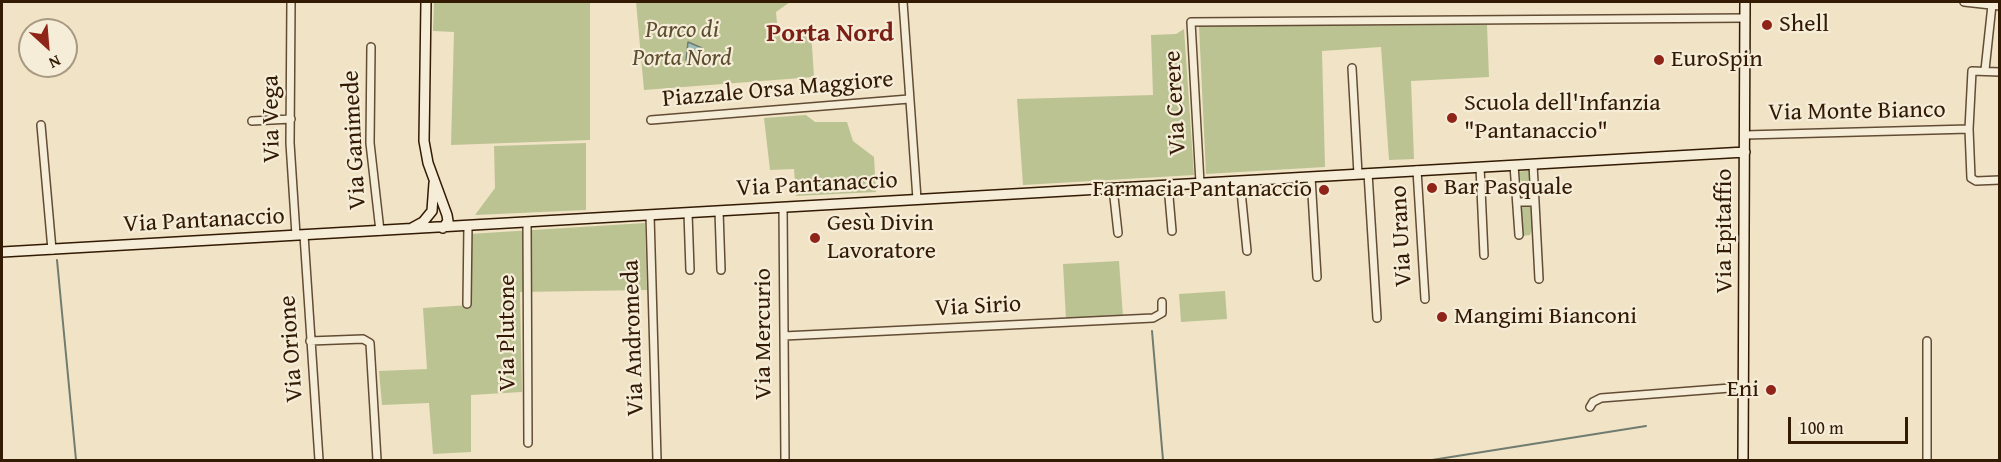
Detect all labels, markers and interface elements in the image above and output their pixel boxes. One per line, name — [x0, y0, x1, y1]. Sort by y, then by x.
place label: Shell — [1779, 11, 1829, 39]
park label: Parco di Porta Nord — [632, 17, 732, 73]
north arrow — [18, 18, 78, 78]
district label: Porta Nord — [766, 18, 894, 50]
marker: Shell — [1760, 18, 1774, 32]
place label: EuroSpin — [1671, 46, 1763, 74]
text: N — [45, 49, 65, 76]
street label: Via Cerere — [1159, 50, 1193, 156]
marker: EuroSpin — [1652, 53, 1666, 67]
street label: Piazzale Orsa Maggiore — [661, 66, 895, 114]
street label: Via Ganimede — [337, 69, 373, 211]
street label: Via Vega — [257, 75, 287, 163]
place label: Scuola dell'Infanzia "Pantanaccio" — [1464, 90, 1661, 146]
street label: Via Monte Bianco — [1768, 96, 1946, 128]
marker: Scuola dell'Infanzia "Pantanaccio" — [1445, 111, 1459, 125]
street label: Via Pantanaccio — [736, 166, 898, 204]
street label: Via Epitaffio — [1711, 168, 1739, 294]
place label: Bar Pasquale — [1444, 174, 1573, 202]
place label: Farmacia Pantanaccio — [1092, 176, 1312, 204]
marker: Bar Pasquale — [1425, 181, 1439, 195]
marker: Farmacia Pantanaccio — [1317, 183, 1331, 197]
street label: Via Urano — [1385, 185, 1419, 287]
street label: Via Pantanaccio — [123, 202, 285, 240]
place label: Gesù Divin Lavoratore — [827, 210, 936, 266]
marker: Gesù Divin Lavoratore — [808, 231, 822, 245]
street label: Via Andromeda — [617, 259, 651, 417]
street label: Via Mercurio — [750, 268, 778, 400]
street label: Via Plutone — [494, 274, 522, 392]
street label: Via Sirio — [934, 290, 1022, 324]
street label: Via Orione — [274, 294, 310, 404]
place label: Mangimi Bianconi — [1454, 303, 1637, 331]
marker: Mangimi Bianconi — [1435, 310, 1449, 324]
place label: Eni — [1727, 376, 1759, 404]
marker: Eni — [1764, 383, 1778, 397]
scale bar — [1791, 405, 1911, 443]
text: 100 m — [1799, 414, 1844, 441]

